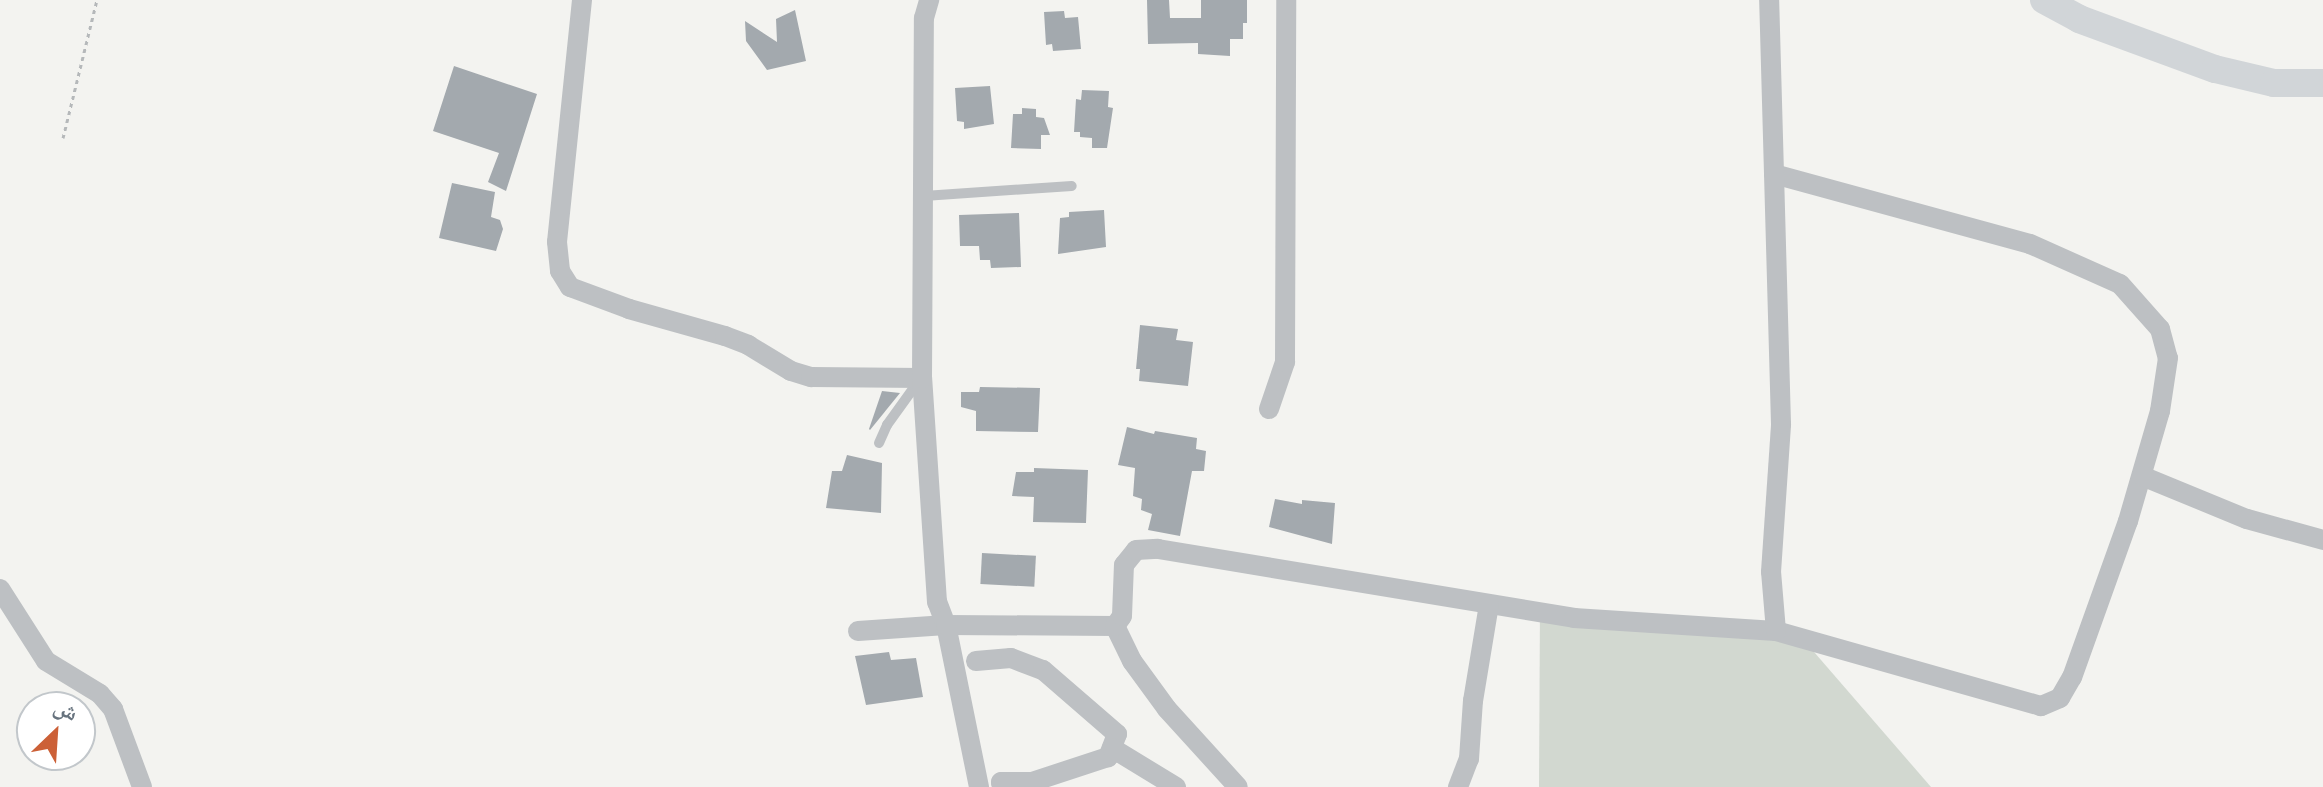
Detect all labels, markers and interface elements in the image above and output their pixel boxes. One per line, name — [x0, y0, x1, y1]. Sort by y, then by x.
north arrow — [16, 691, 96, 771]
text: ش — [49, 693, 82, 728]

